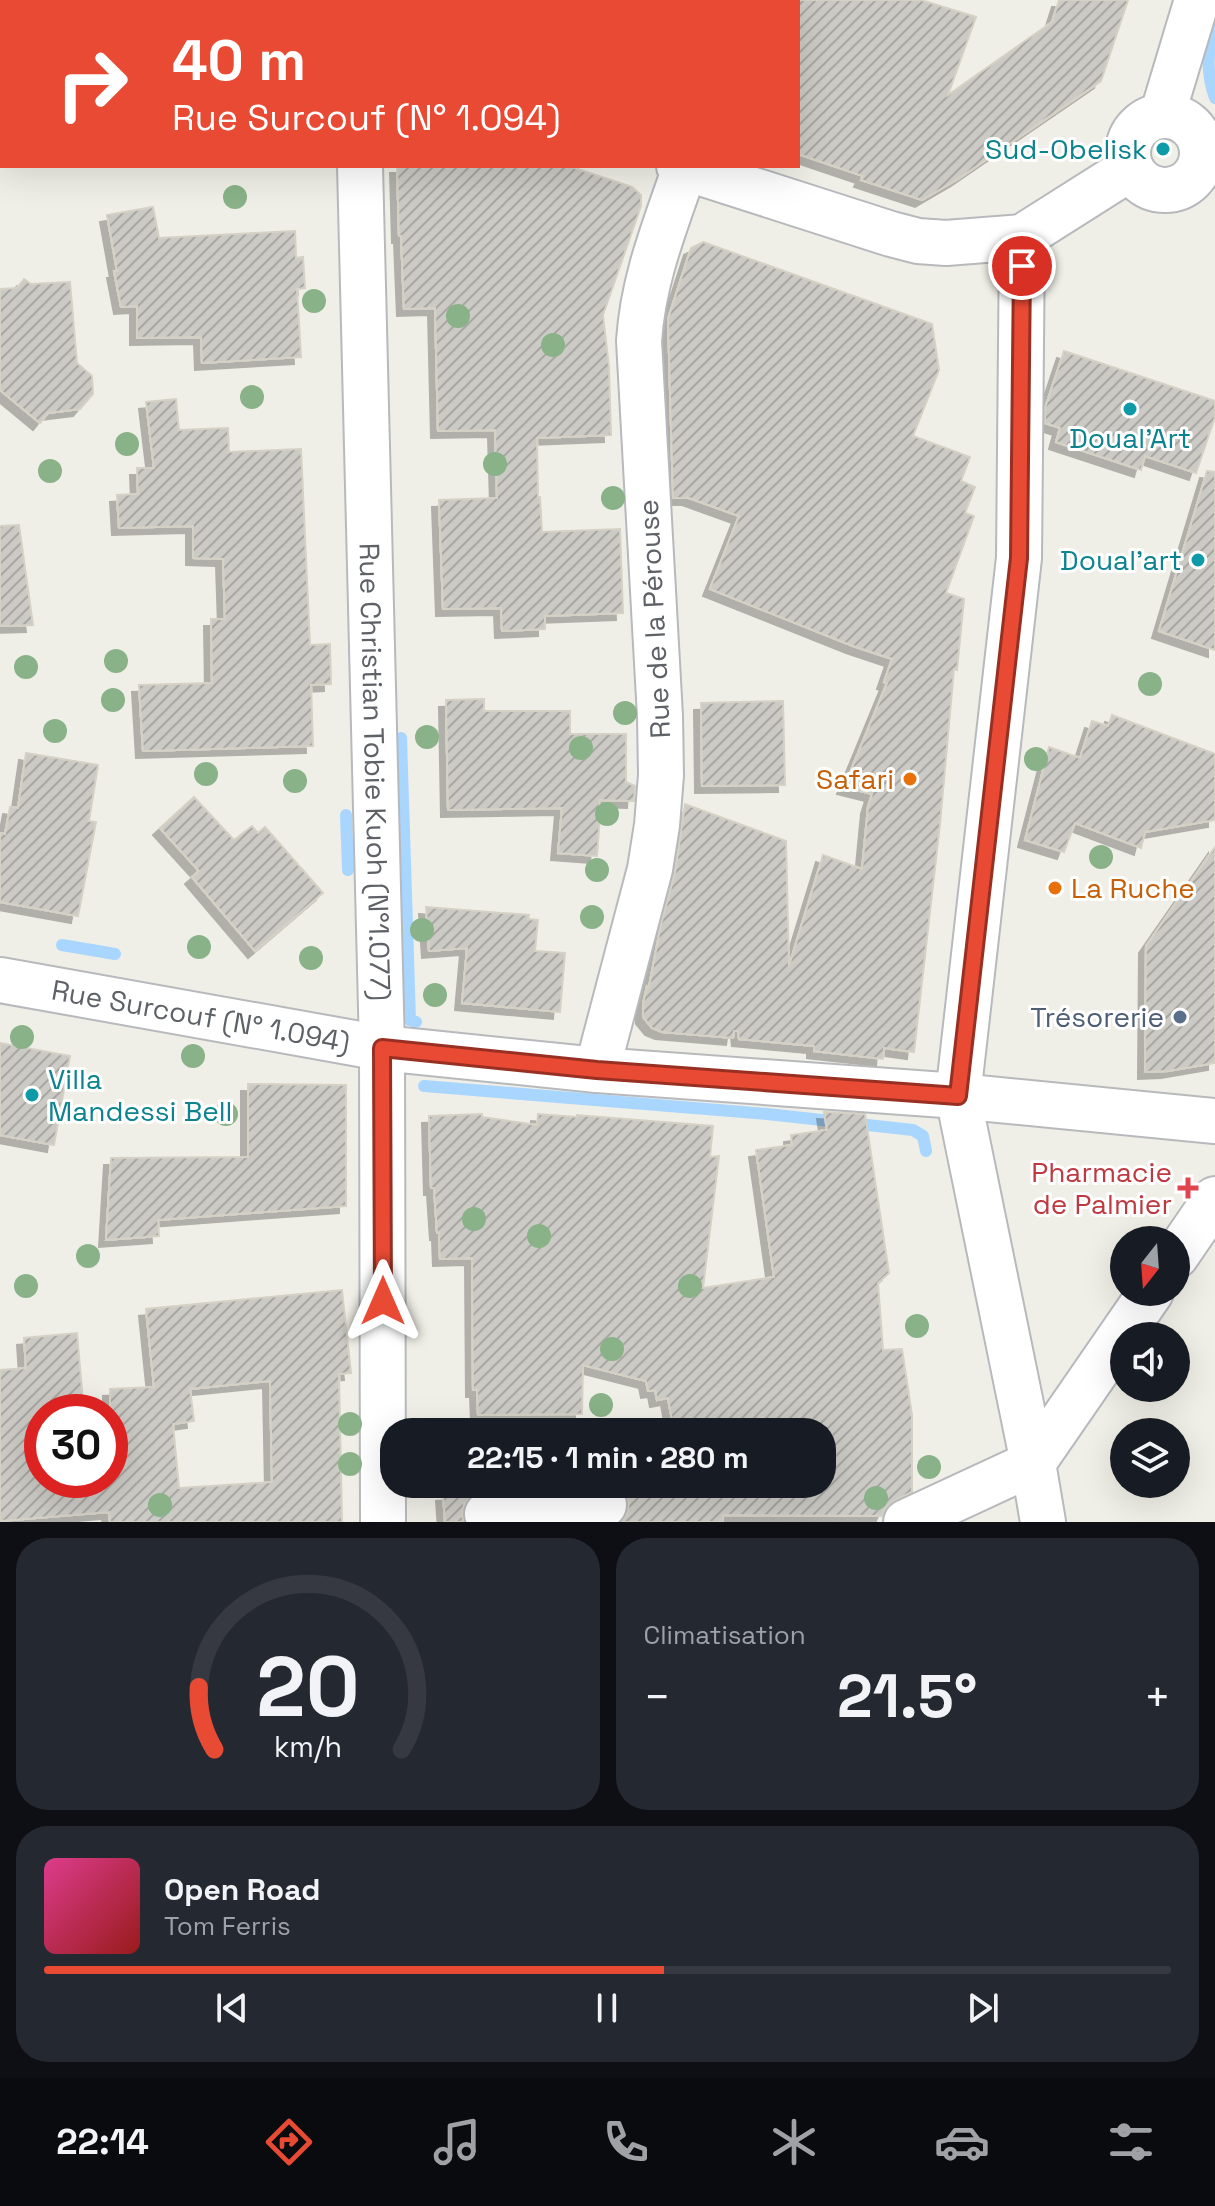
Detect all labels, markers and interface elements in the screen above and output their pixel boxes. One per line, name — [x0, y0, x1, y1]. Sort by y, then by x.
text: 40 m — [172, 25, 306, 96]
icon: right — [40, 32, 144, 136]
text: Rue Surcouf (N° 1.094) — [172, 95, 561, 141]
place label: Sud-Obelisk — [985, 131, 1147, 167]
marker: Sud-Obelisk — [1154, 140, 1172, 158]
pin — [988, 232, 1056, 300]
icon: arrive — [1000, 244, 1044, 288]
marker: Doual'Art — [1121, 400, 1139, 418]
place label: Doual'Art — [1069, 420, 1191, 456]
street label: Rue de la Pérouse — [630, 499, 678, 739]
street label: Rue Christian Tobie Kuoh (N°1.077) — [351, 542, 399, 1001]
place label: Doual'art — [1060, 542, 1182, 578]
marker: Doual'art — [1189, 551, 1207, 569]
place label: Safari — [816, 761, 894, 797]
marker: Safari — [901, 770, 919, 788]
place label: La Ruche — [1071, 870, 1195, 906]
marker: La Ruche — [1046, 879, 1064, 897]
street label: Rue Surcouf (N° 1.094) — [49, 972, 353, 1060]
place label: Trésorerie — [1030, 999, 1164, 1035]
marker: Trésorerie — [1171, 1008, 1189, 1026]
place label: Villa Mandessi Bell — [48, 1061, 232, 1129]
marker: Villa Mandessi Bell — [23, 1086, 41, 1104]
place label: Pharmacie de Palmier — [1031, 1154, 1172, 1222]
marker: Pharmacie de Palmier — [1179, 1179, 1197, 1197]
north arrow — [1110, 1226, 1190, 1306]
map controls — [1110, 1226, 1190, 1498]
position arrow — [341, 1259, 425, 1343]
button: sound — [1110, 1322, 1190, 1402]
speed limit sign: 30 — [24, 1394, 128, 1498]
button: layers — [1110, 1418, 1190, 1498]
text: 22:15 · 1 min · 280 m — [467, 1438, 749, 1477]
text: Climatisation — [644, 1618, 806, 1652]
text: 20 — [256, 1634, 359, 1740]
text: 21.5° — [837, 1658, 977, 1735]
text: − — [644, 1669, 671, 1725]
text: + — [1144, 1669, 1171, 1725]
text: km/h — [274, 1729, 342, 1765]
text: Open Road — [164, 1870, 320, 1909]
text: Tom Ferris — [164, 1909, 291, 1943]
icon: previous — [210, 1986, 254, 2030]
icon: pause — [585, 1986, 629, 2030]
icon: next — [961, 1986, 1005, 2030]
icon: directions — [261, 2114, 317, 2170]
icon: music — [429, 2114, 485, 2170]
icon: phone — [598, 2114, 654, 2170]
icon: climate — [766, 2114, 822, 2170]
icon: car — [934, 2114, 990, 2170]
icon: filters — [1103, 2114, 1159, 2170]
text: 22:14 — [56, 2119, 149, 2165]

